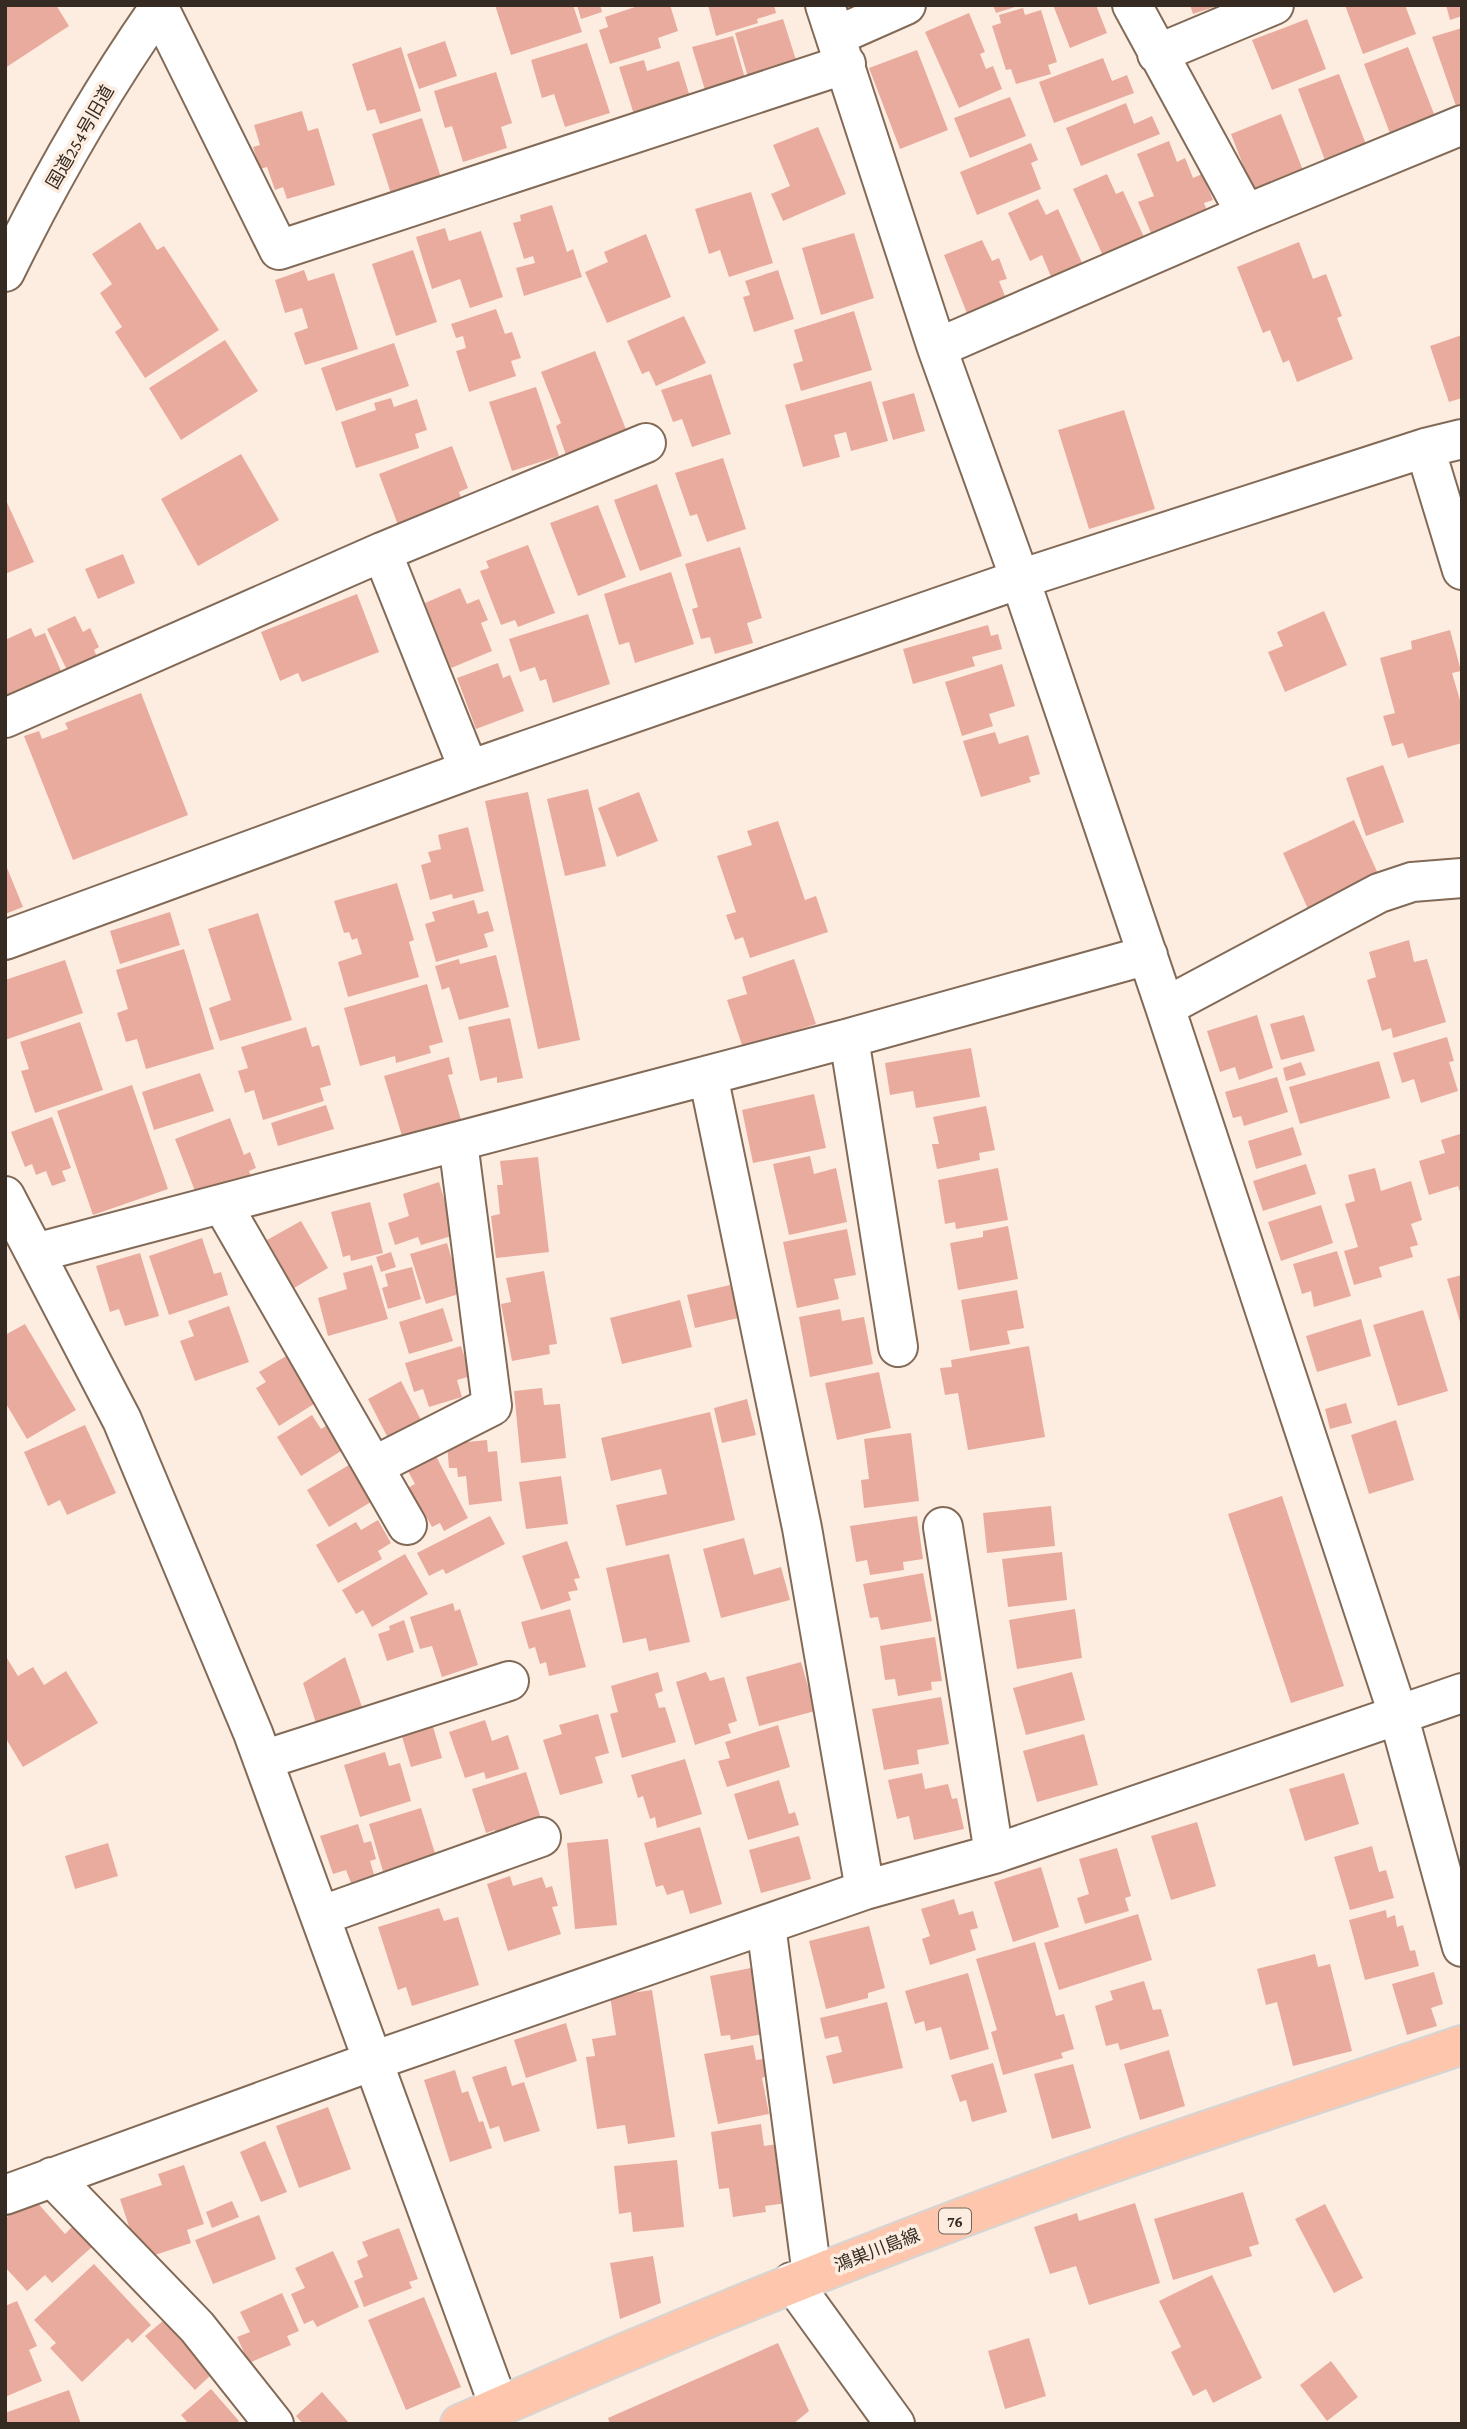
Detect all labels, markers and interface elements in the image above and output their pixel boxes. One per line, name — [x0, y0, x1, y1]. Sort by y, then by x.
street label: 国道254号旧道 — [42, 82, 118, 192]
road number: 76 — [939, 2208, 971, 2234]
street label: 鴻巣川島線 — [831, 2225, 923, 2275]

